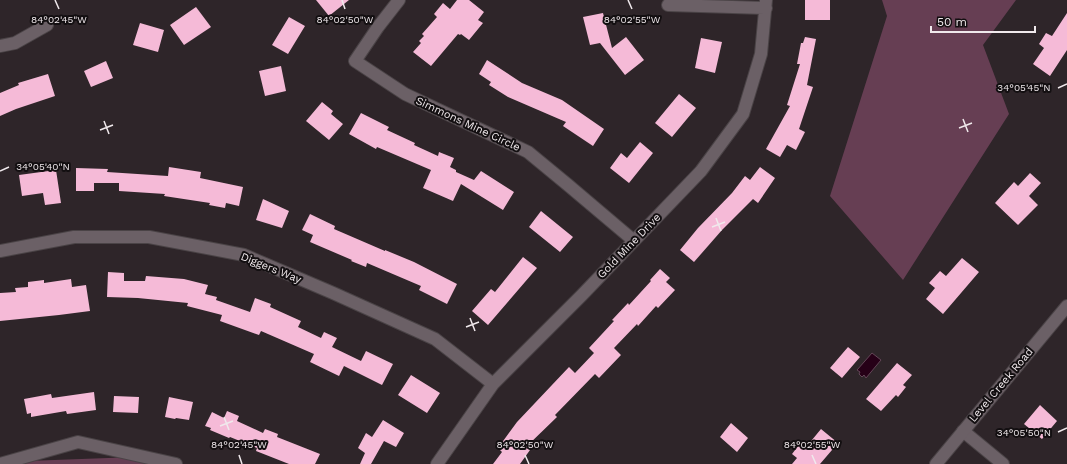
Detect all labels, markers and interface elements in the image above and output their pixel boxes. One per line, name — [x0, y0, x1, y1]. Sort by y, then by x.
scale bar — [931, 8, 1035, 34]
text: 84°02'45"W — [31, 14, 87, 25]
text: 84°02'50"W — [317, 14, 374, 25]
text: 84°02'55"W — [604, 14, 661, 25]
text: 50 m — [937, 15, 967, 29]
text: 34°05'45"N — [997, 82, 1051, 93]
street label: Simmons Mine Circle — [414, 94, 522, 154]
text: 34°05'40"N — [16, 161, 70, 172]
street label: Gold Mine Drive — [595, 211, 663, 281]
street label: Diggers Way — [239, 250, 303, 286]
street label: Level Creek Road — [966, 345, 1036, 425]
text: 34°05'50"N — [997, 427, 1051, 438]
text: 84°02'45"W — [211, 439, 267, 450]
text: 84°02'50"W — [497, 439, 554, 450]
text: 84°02'55"W — [784, 439, 841, 450]

